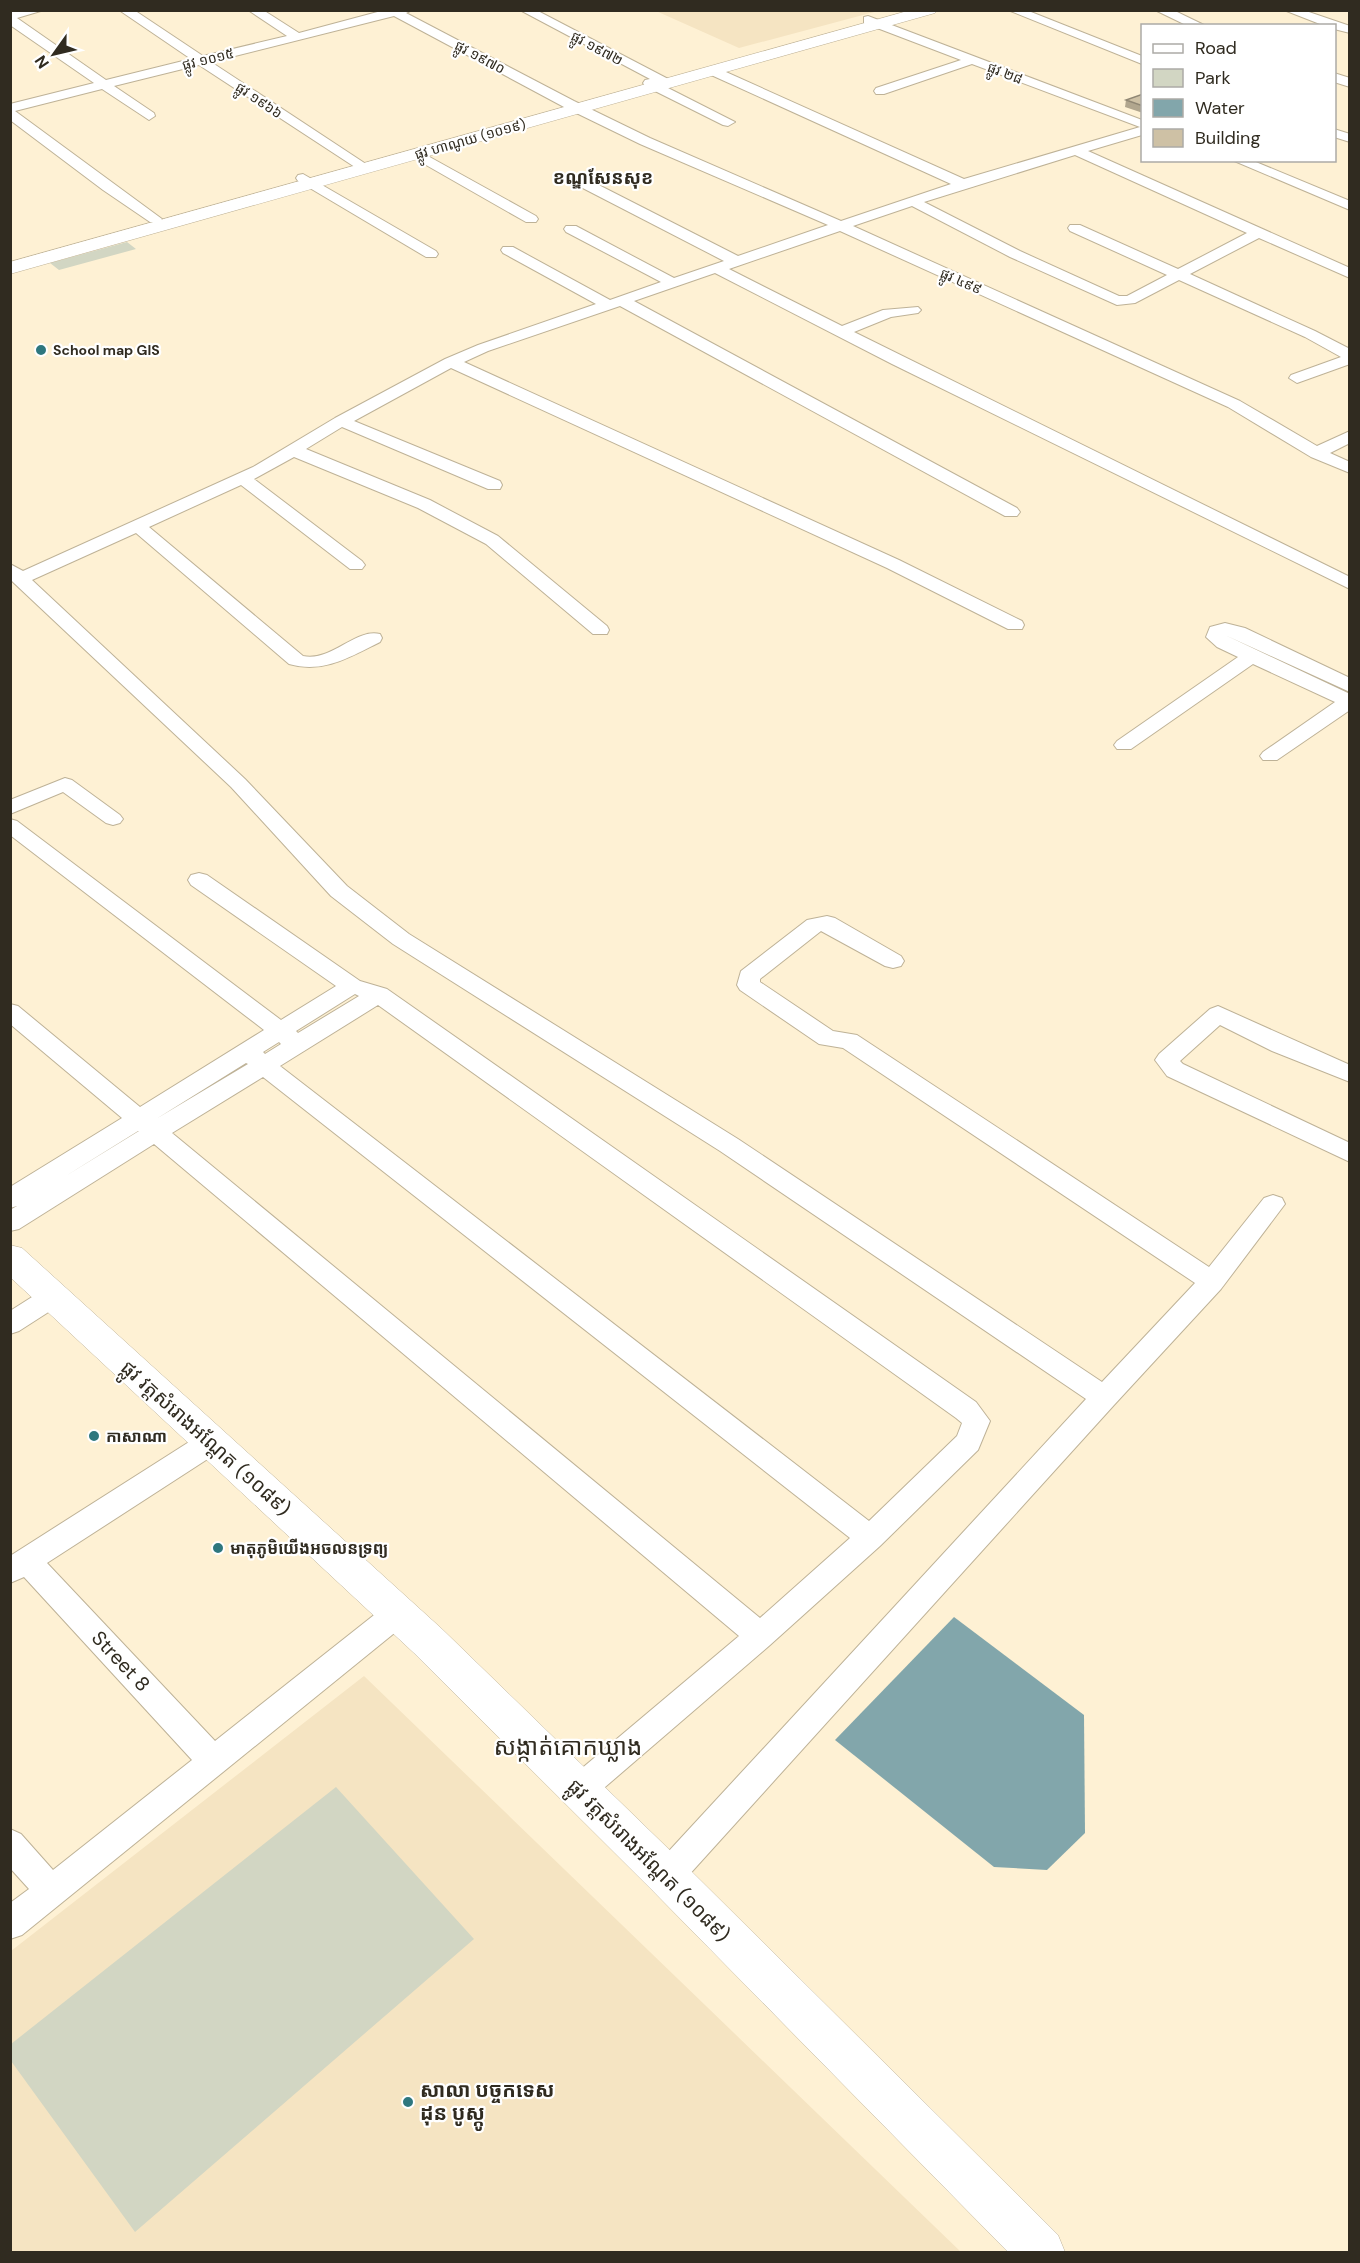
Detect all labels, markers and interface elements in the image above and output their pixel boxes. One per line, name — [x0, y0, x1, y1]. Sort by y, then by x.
north arrow — [24, 24, 84, 84]
legend — [1141, 24, 1336, 162]
street label: ផ្លូវ ១៩៧២ — [566, 27, 626, 72]
street label: ផ្លូវ ១៩៧០ — [450, 36, 508, 81]
text: Road — [1195, 36, 1237, 60]
street label: ផ្លូវ ១០១៥ — [180, 44, 237, 77]
text: N — [30, 51, 54, 73]
street label: ផ្លូវ ២៨ — [984, 58, 1025, 91]
text: Park — [1195, 66, 1231, 90]
street label: ផ្លូវ ១៩៦៦ — [230, 78, 286, 125]
text: Water — [1195, 96, 1245, 120]
street label: ផ្លូវ ហាណូយ (១០១៩) — [412, 115, 528, 166]
text: Building — [1195, 126, 1260, 150]
district label: ខណ្ឌសែនសុខ — [553, 166, 653, 190]
street label: ផ្លូវ ៤៩៩ — [936, 264, 985, 301]
place label: School map GIS — [53, 341, 160, 359]
marker: School map GIS — [34, 343, 48, 357]
street label: ផ្លូវ វត្តសំរោងអណ្ដែត (១០៨៩) — [112, 1355, 296, 1526]
place label: កាសាណា — [106, 1426, 167, 1447]
marker: កាសាណា — [87, 1429, 101, 1443]
place label: មាតុភូមិយើងអចលនទ្រព្យ — [230, 1538, 388, 1559]
marker: មាតុភូមិយើងអចលនទ្រព្យ — [211, 1541, 225, 1555]
street label: Street 8 — [86, 1625, 156, 1697]
district label: សង្កាត់គោកឃ្លាង — [494, 1731, 642, 1762]
street label: ផ្លូវ វត្តសំរោងអណ្ដែត (១០៨៩) — [558, 1773, 736, 1951]
place label: សាលា បច្ចកទេស ដុន បូស្កូ — [420, 2077, 554, 2131]
marker: សាលា បច្ចកទេស ដុន បូស្កូ — [401, 2095, 415, 2109]

